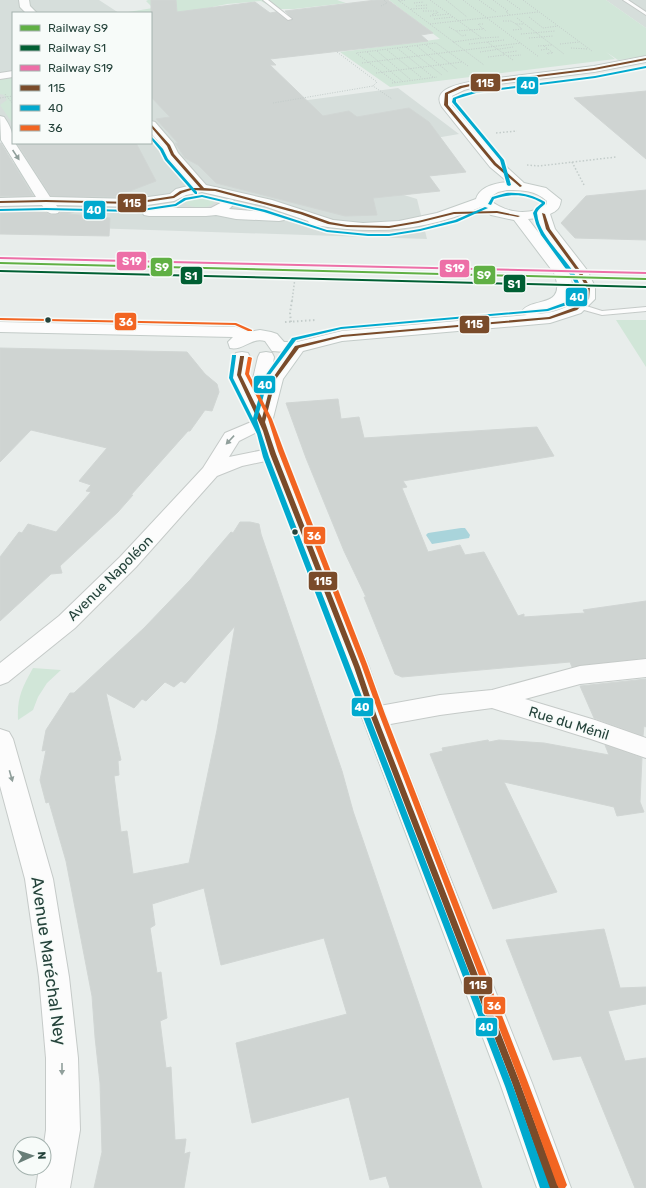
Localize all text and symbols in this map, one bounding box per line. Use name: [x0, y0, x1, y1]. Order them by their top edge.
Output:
legend: [12, 12, 152, 144]
text: Railway S9: [48, 21, 108, 35]
text: Railway S1: [48, 41, 106, 55]
text: Railway S19: [48, 61, 113, 75]
line badge: 115: [470, 73, 501, 92]
line badge: 40: [516, 76, 539, 95]
text: 115: [476, 77, 494, 90]
text: 40: [521, 79, 536, 92]
text: 115: [48, 81, 65, 95]
text: 40: [48, 101, 63, 115]
text: 36: [48, 121, 62, 135]
one-way arrow: [12, 150, 20, 160]
line badge: 115: [117, 193, 147, 213]
text: 115: [123, 197, 141, 210]
line badge: 40: [83, 200, 106, 220]
text: 40: [87, 204, 102, 217]
line badge: S19: [116, 251, 147, 271]
text: S19: [122, 255, 142, 268]
line badge: S9: [150, 257, 173, 277]
line badge: S19: [439, 259, 470, 278]
text: S9: [155, 261, 169, 274]
text: S19: [445, 262, 465, 275]
line badge: S9: [473, 265, 496, 285]
line badge: S1: [180, 266, 203, 285]
text: S9: [477, 269, 491, 282]
text: S1: [185, 270, 197, 283]
line badge: S1: [503, 274, 526, 293]
text: S1: [508, 278, 520, 291]
line badge: 40: [565, 287, 588, 307]
text: 40: [570, 291, 585, 304]
line badge: 36: [114, 312, 137, 331]
unlabelled marker: [43, 315, 53, 325]
line badge: 115: [459, 315, 490, 334]
text: 36: [119, 316, 133, 329]
text: 115: [465, 318, 483, 331]
line badge: 40: [253, 375, 276, 394]
text: 40: [258, 379, 273, 392]
one-way arrow: [226, 435, 235, 445]
line badge: 36: [303, 526, 326, 545]
unlabelled marker: [290, 527, 300, 537]
text: 36: [307, 530, 321, 543]
street label: Avenue Napoléon: [64, 532, 157, 625]
line badge: 115: [308, 571, 338, 591]
text: 115: [314, 575, 332, 588]
line badge: 40: [351, 697, 374, 717]
text: 40: [355, 701, 370, 714]
street label: Rue du Ménil: [527, 703, 611, 744]
one-way arrow: [8, 771, 14, 783]
street label: Avenue Maréchal Ney: [27, 875, 71, 1047]
line badge: 115: [463, 976, 493, 995]
text: 115: [469, 979, 487, 992]
line badge: 36: [483, 996, 506, 1015]
text: 36: [487, 1000, 501, 1013]
line badge: 40: [475, 1017, 498, 1037]
text: 40: [479, 1021, 494, 1034]
one-way arrow: [59, 1063, 65, 1076]
north arrow: [12, 1136, 52, 1176]
text: N: [35, 1151, 48, 1160]

